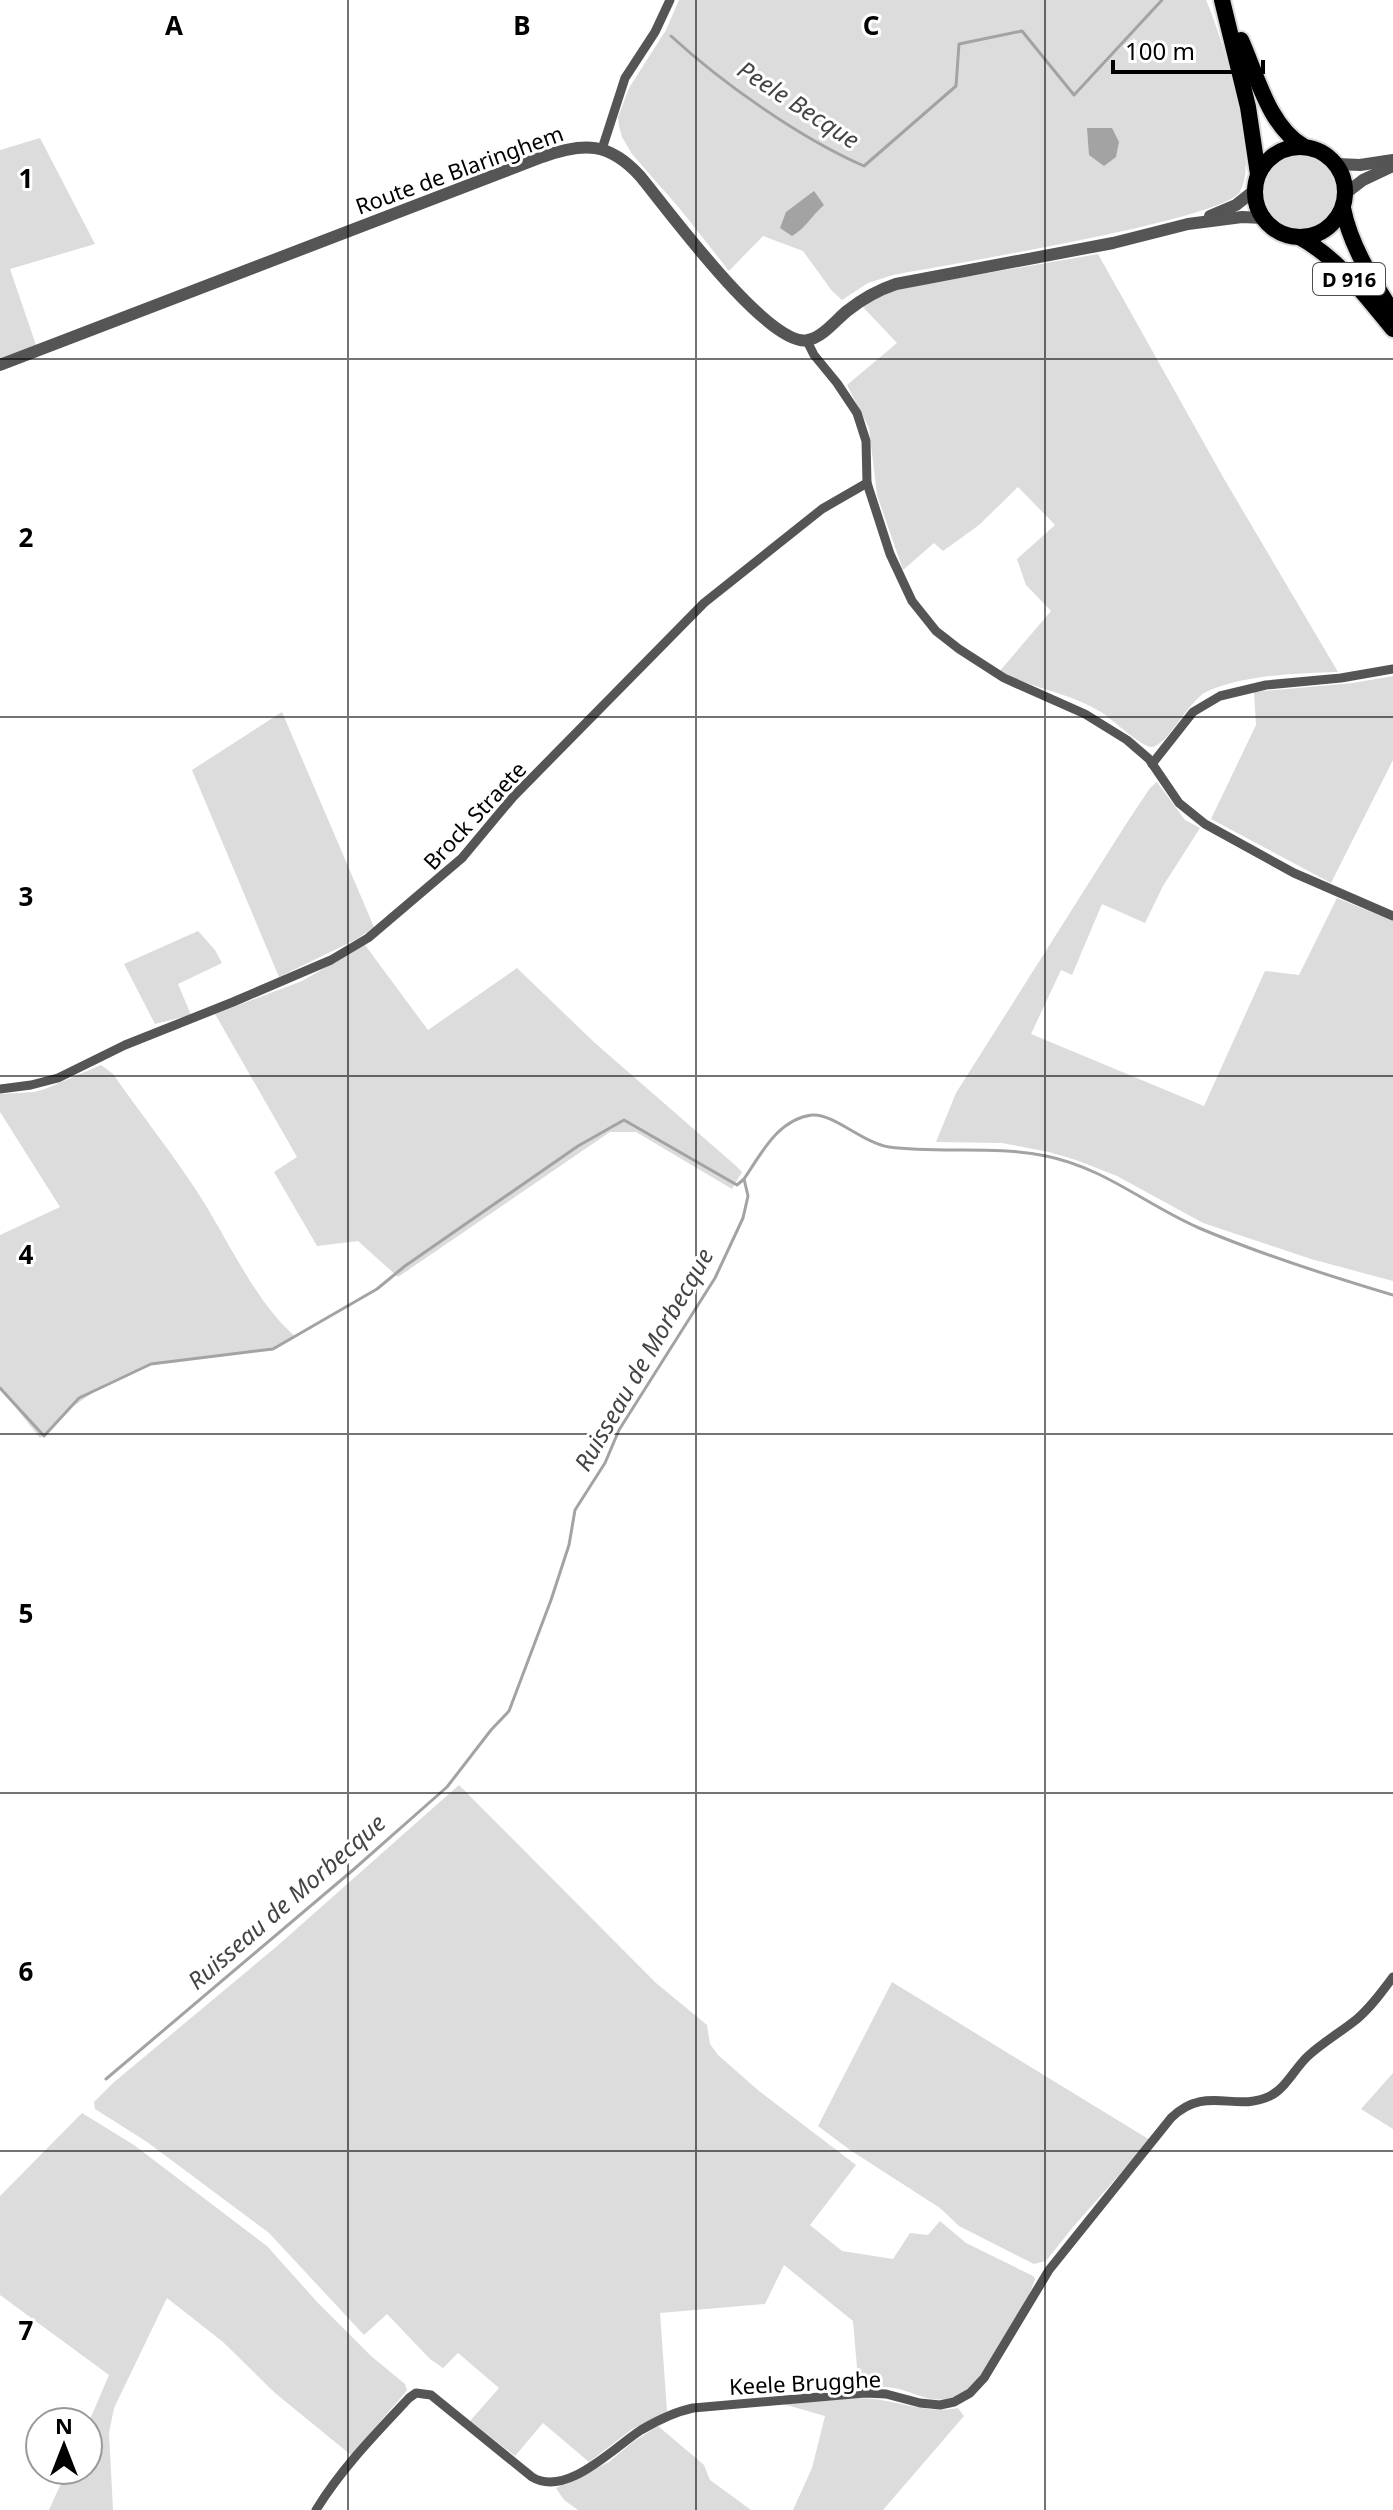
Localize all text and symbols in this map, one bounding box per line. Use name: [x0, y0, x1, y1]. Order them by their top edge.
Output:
text: A: [165, 7, 183, 43]
text: B: [513, 7, 531, 43]
text: C: [863, 7, 879, 43]
scale bar: [1113, 24, 1263, 74]
text: 100 m: [1125, 34, 1195, 67]
water label: Peele Becque: [732, 52, 866, 156]
street label: Route de Blaringhem: [351, 117, 567, 221]
text: 1: [19, 160, 33, 196]
road number: D 916: [1313, 263, 1385, 295]
text: 2: [19, 519, 34, 555]
street label: Brock Straete: [416, 754, 532, 876]
text: 3: [19, 878, 33, 914]
text: 4: [19, 1236, 34, 1272]
water label: Ruisseau de Morbecque: [566, 1242, 720, 1476]
text: 5: [19, 1595, 33, 1631]
water label: Ruisseau de Morbecque: [180, 1806, 392, 1996]
text: 6: [19, 1953, 34, 1989]
text: 7: [19, 2312, 34, 2348]
street label: Keele Brugghe: [728, 2363, 882, 2401]
north arrow: [24, 2406, 104, 2486]
text: N: [55, 2410, 73, 2440]

